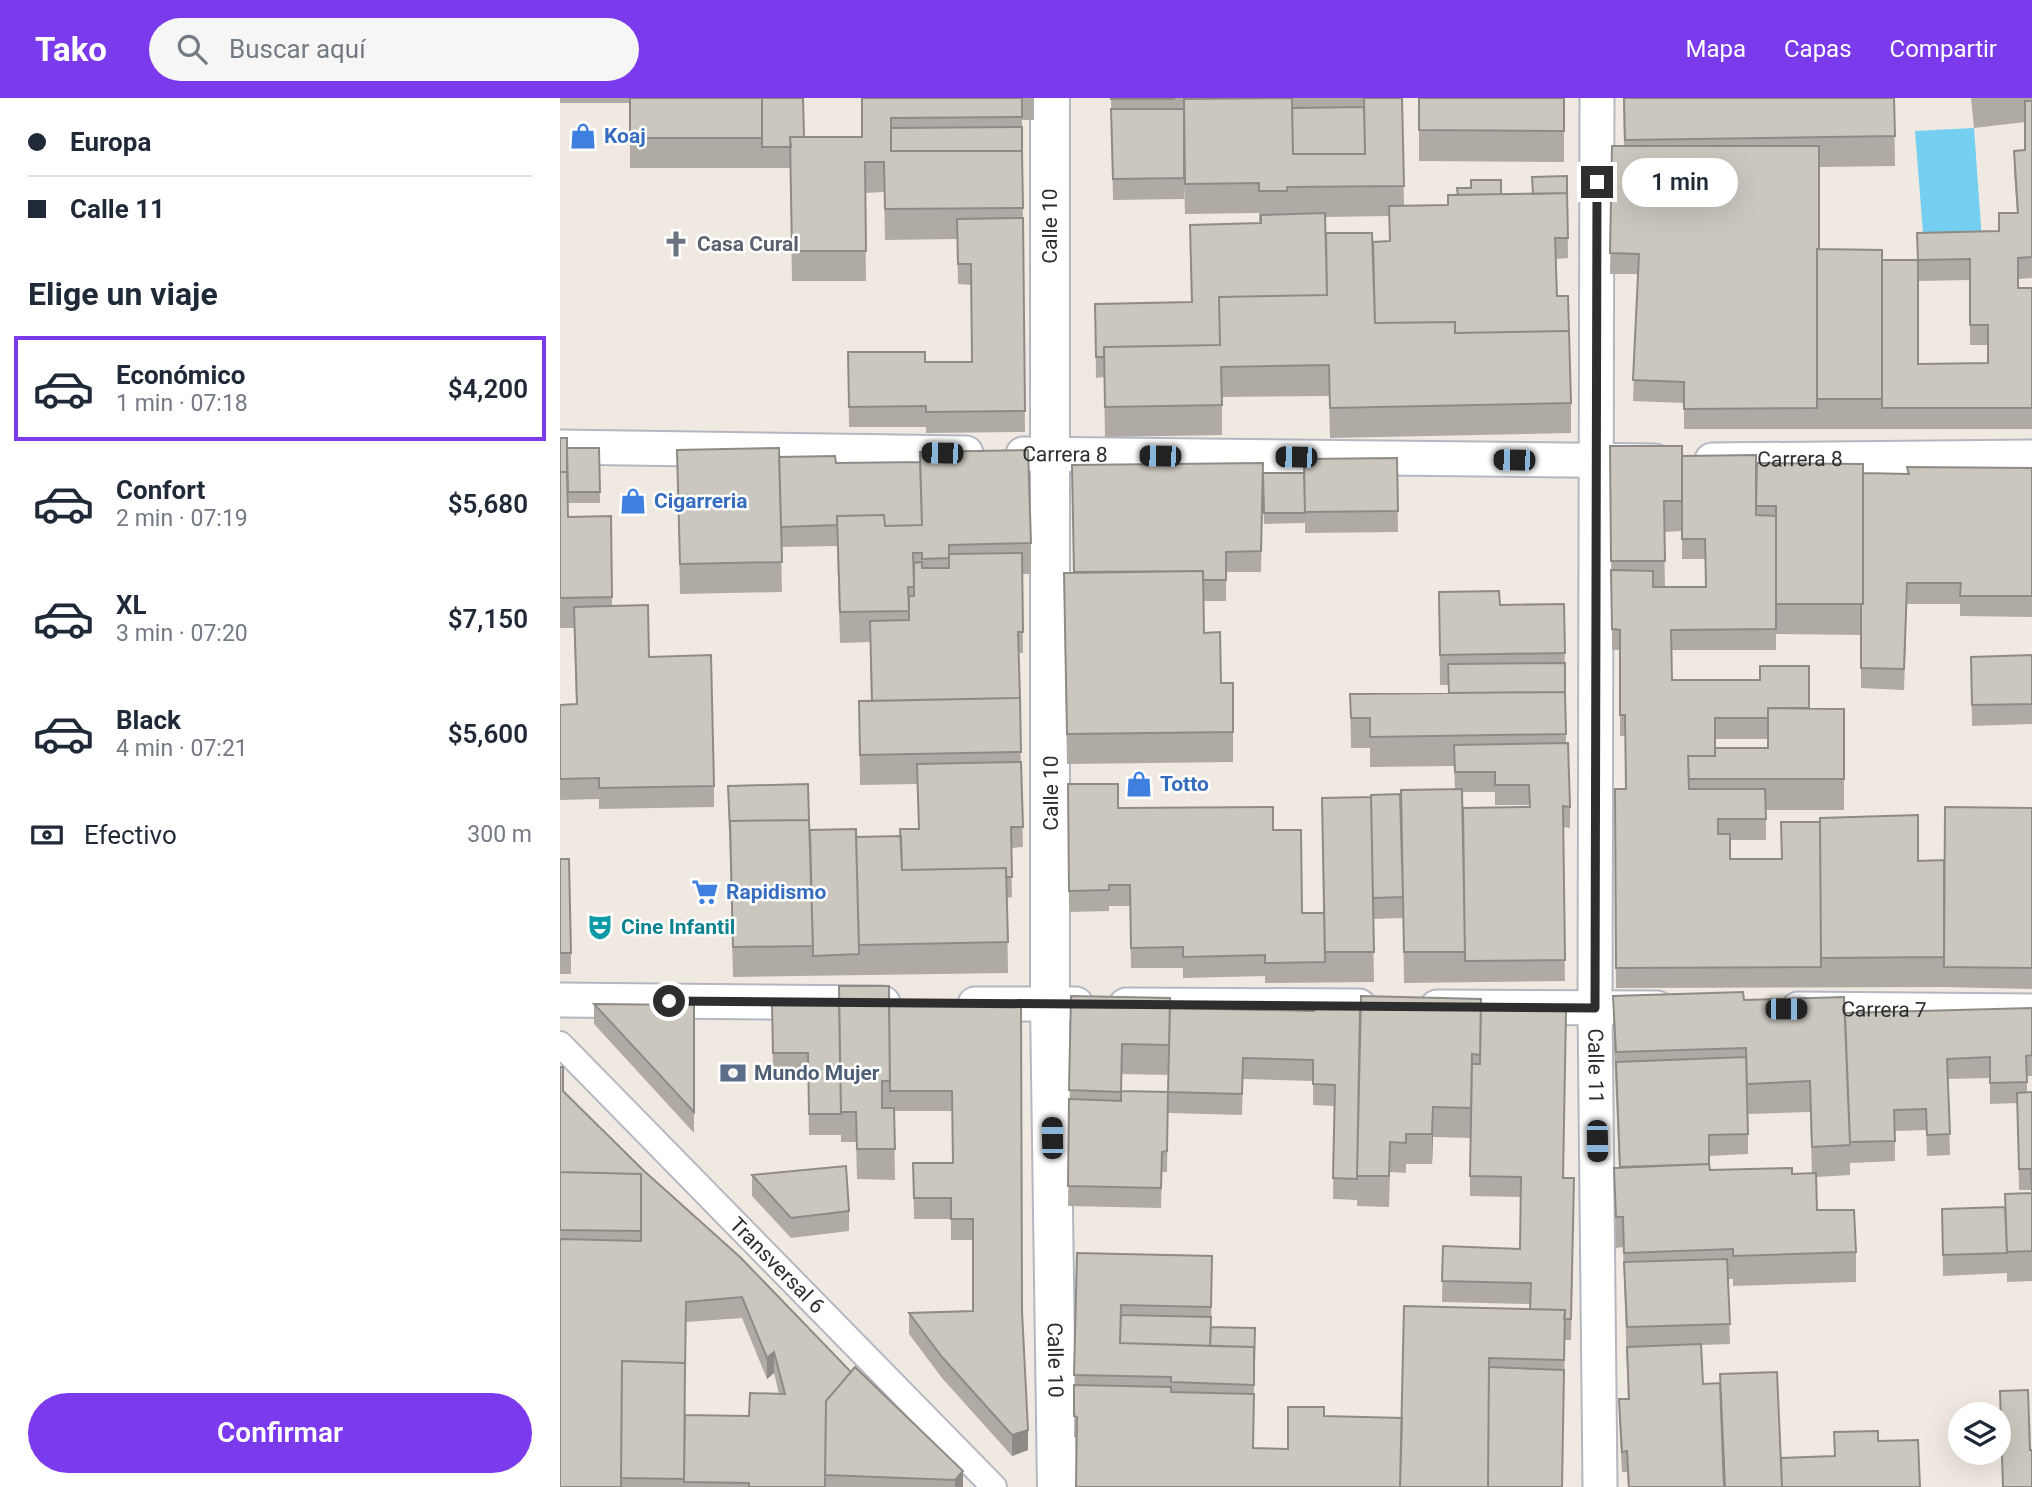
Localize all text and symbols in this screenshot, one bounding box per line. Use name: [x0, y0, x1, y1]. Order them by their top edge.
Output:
search box: [149, 18, 639, 81]
text: Tako: [35, 30, 107, 69]
icon: search: [173, 30, 211, 68]
text: Buscar aquí: [229, 34, 366, 64]
text: Mapa: [1685, 35, 1746, 63]
text: Capas: [1784, 35, 1852, 63]
text: Compartir: [1890, 35, 1997, 63]
shop icon: Koaj: [568, 121, 598, 151]
place label: Koaj: [604, 124, 646, 148]
text: Europa: [70, 127, 151, 157]
callout: 1 min: [1622, 158, 1737, 206]
route end: [1581, 166, 1613, 198]
text: 1 min: [1651, 169, 1709, 196]
street label: Calle 10: [1038, 188, 1062, 264]
text: Calle 11: [70, 194, 165, 224]
church icon: Casa Cural: [661, 229, 691, 259]
place label: Casa Cural: [697, 232, 799, 256]
text: Elige un viaje: [28, 275, 218, 313]
icon: car: [32, 357, 95, 420]
text: Económico: [116, 360, 245, 390]
text: $4,200: [448, 374, 528, 404]
text: 1 min · 07:18: [116, 390, 248, 417]
car: [921, 442, 964, 464]
street label: Carrera 8: [1022, 442, 1108, 467]
car: [1139, 445, 1182, 467]
car: [1275, 446, 1318, 468]
street label: Carrera 8: [1757, 447, 1843, 472]
car: [1493, 449, 1536, 471]
icon: car: [32, 472, 95, 535]
text: Confort: [116, 475, 205, 505]
shop icon: Cigarreria: [618, 486, 648, 516]
text: $5,680: [448, 489, 528, 519]
place label: Cigarreria: [654, 489, 748, 513]
text: 2 min · 07:19: [116, 505, 248, 532]
icon: car: [32, 587, 95, 650]
text: XL: [116, 590, 147, 620]
text: $7,150: [448, 604, 528, 634]
text: 3 min · 07:20: [116, 620, 248, 647]
icon: car: [32, 702, 95, 765]
text: Black: [116, 705, 181, 735]
text: $5,600: [448, 719, 528, 749]
text: 4 min · 07:21: [116, 735, 248, 762]
street label: Calle 10: [1039, 755, 1063, 831]
shop icon: Totto: [1124, 769, 1154, 799]
place label: Totto: [1160, 772, 1209, 796]
icon: cash: [28, 816, 66, 854]
text: Efectivo: [84, 820, 177, 850]
text: 300 m: [467, 821, 532, 848]
supermarket icon: Rapidismo: [690, 877, 720, 907]
place label: Rapidismo: [726, 880, 826, 904]
theatre icon: Cine Infantil: [585, 912, 615, 942]
place label: Cine Infantil: [621, 915, 735, 939]
route start: [653, 985, 685, 1017]
street label: Carrera 7: [1841, 997, 1927, 1022]
car: [1766, 999, 1808, 1020]
street label: Calle 11: [1583, 1028, 1608, 1104]
bank icon: Mundo Mujer: [718, 1058, 748, 1088]
place label: Mundo Mujer: [754, 1061, 880, 1085]
car: [1042, 1117, 1063, 1159]
car: [1587, 1120, 1608, 1162]
street label: Transversal 6: [725, 1212, 829, 1319]
street label: Calle 10: [1043, 1322, 1068, 1398]
button: Confirmar: [28, 1393, 532, 1473]
map controls: [1948, 1402, 2011, 1465]
button: layers: [1948, 1402, 2011, 1465]

